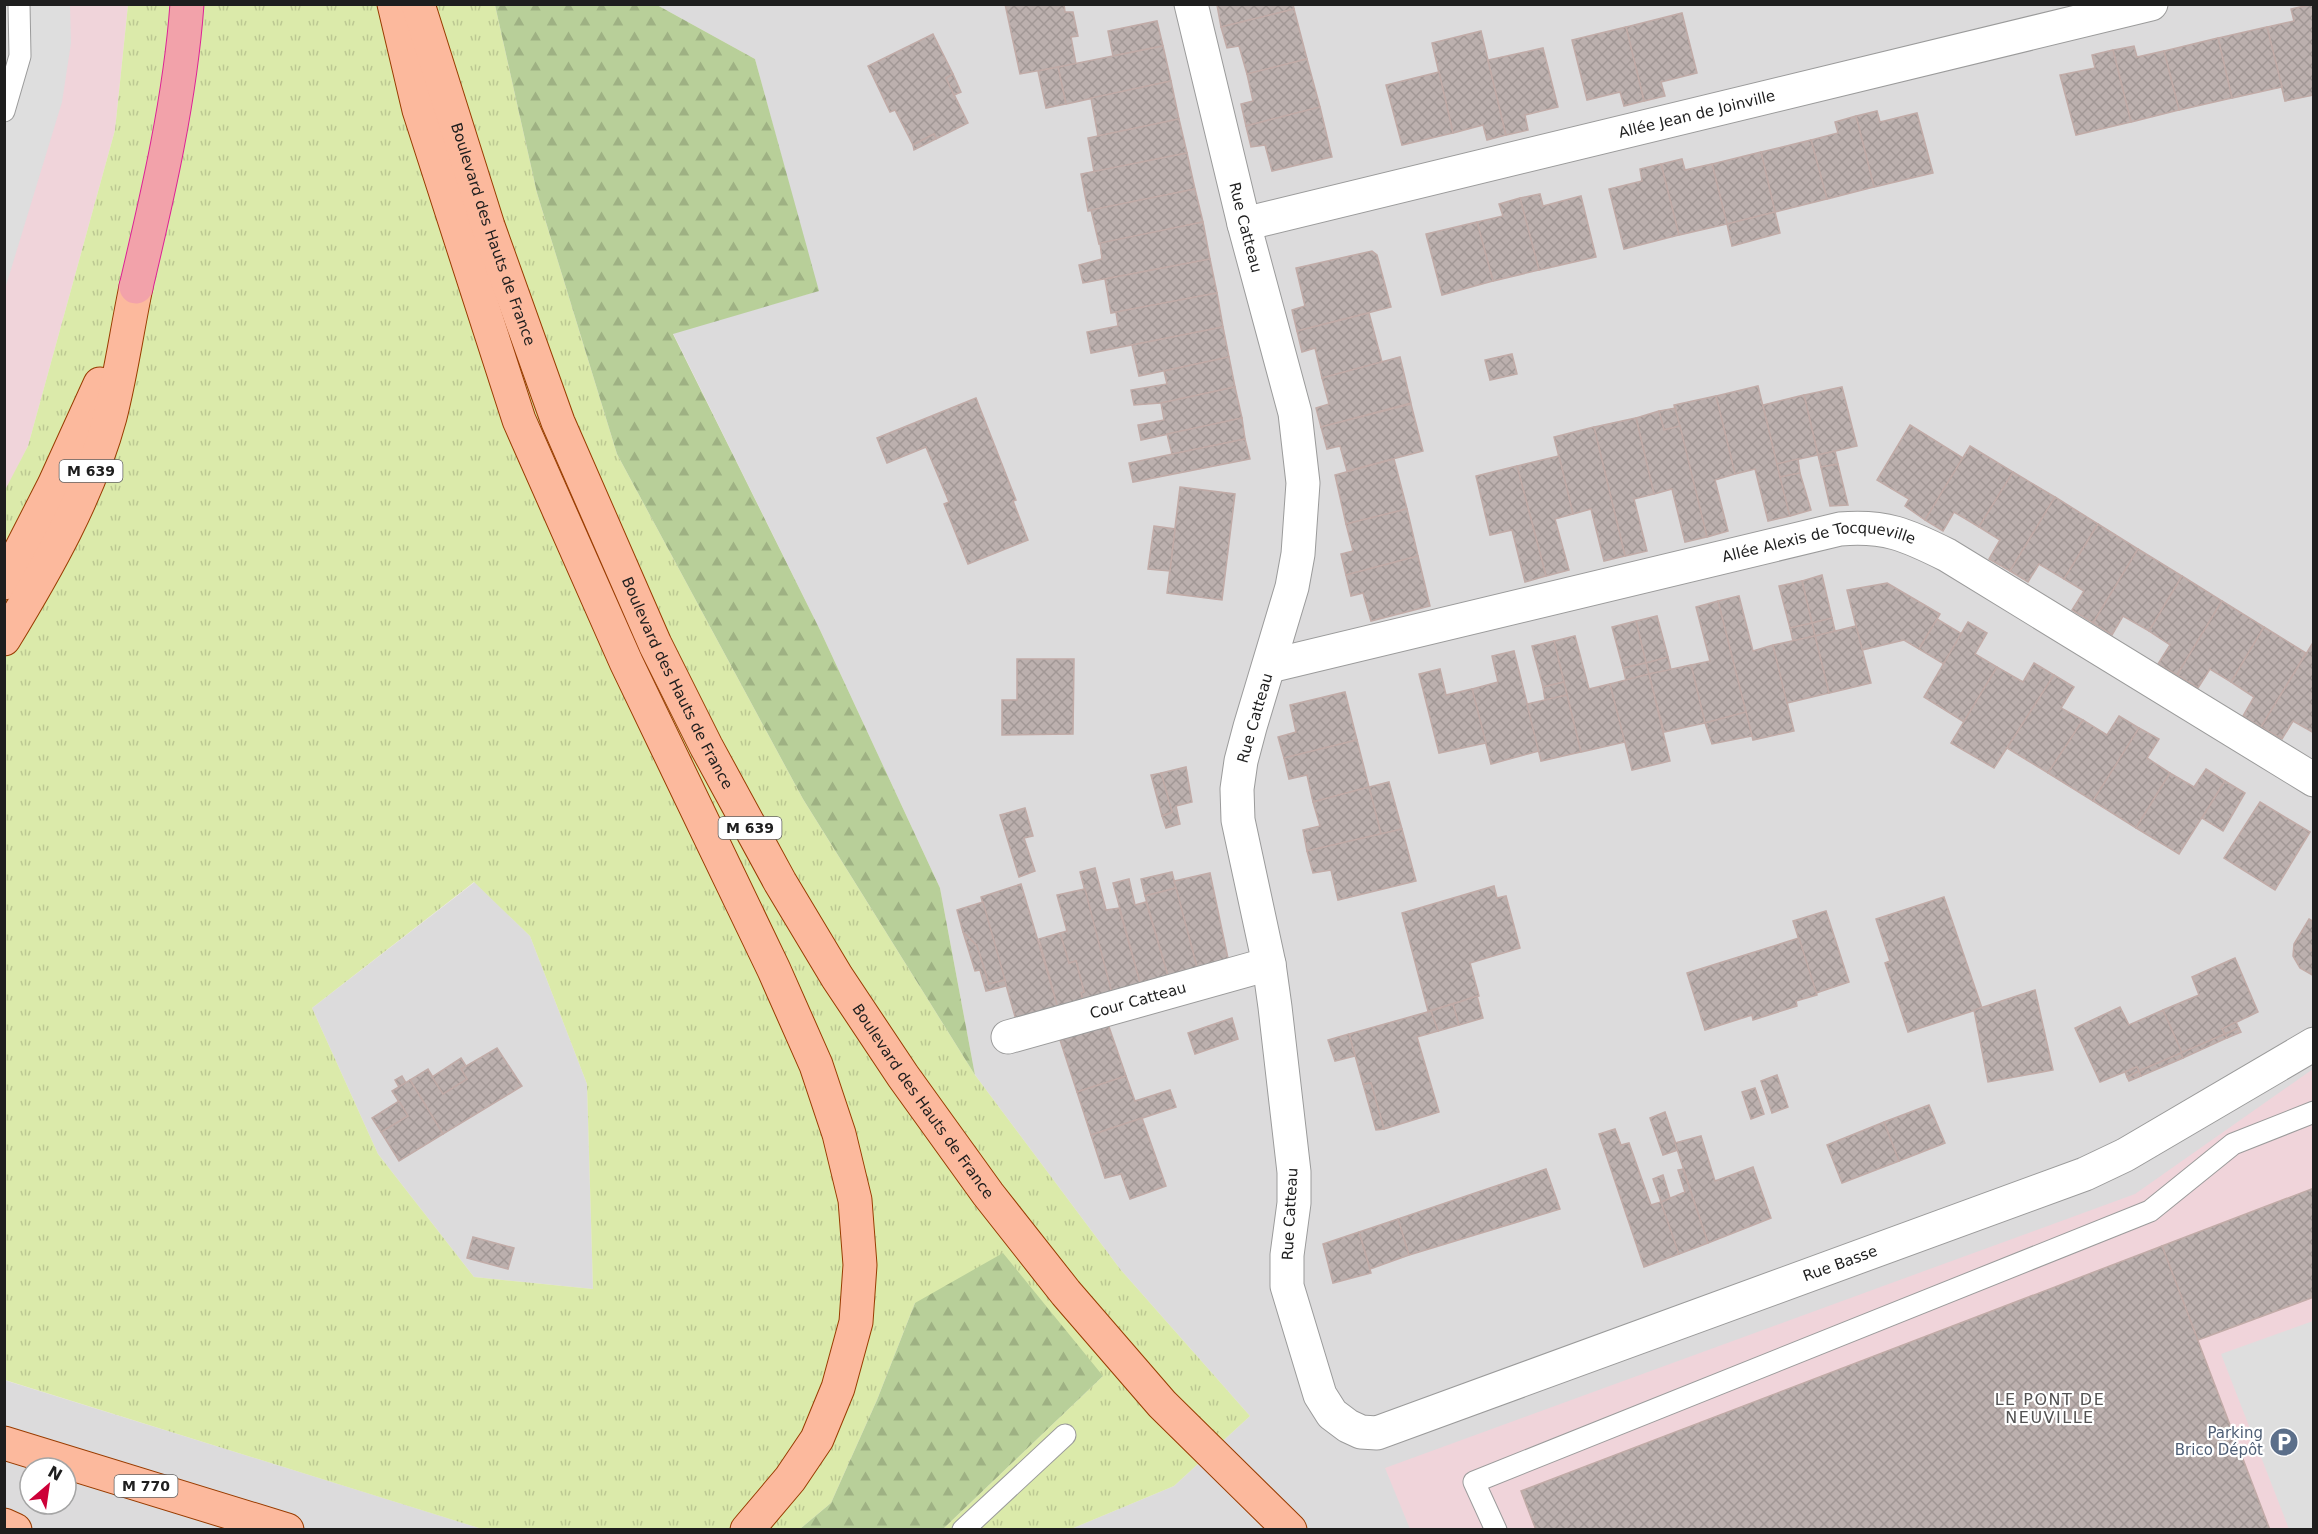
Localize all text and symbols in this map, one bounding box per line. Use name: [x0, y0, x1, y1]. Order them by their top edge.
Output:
street label: Allée Jean de Joinville: [1617, 86, 1777, 142]
street label: Boulevard des Hauts de France: [447, 120, 539, 348]
street label: Rue Catteau: [1225, 180, 1266, 275]
road number: M 639: [60, 460, 122, 482]
street label: Allée Alexis de Tocqueville: [1720, 519, 1918, 566]
street label: Boulevard des Hauts de France: [618, 574, 737, 792]
street label: Rue Catteau: [1234, 671, 1276, 765]
road number: M 639: [718, 817, 782, 839]
street label: Cour Catteau: [1088, 979, 1188, 1023]
street label: Boulevard des Hauts de France: [848, 1000, 998, 1202]
street label: Rue Catteau: [1279, 1167, 1301, 1261]
street label: Rue Basse: [1801, 1242, 1880, 1285]
district label: LE PONT DE NEUVILLE: [1995, 1390, 2105, 1427]
place label: Parking Brico Dépôt: [2175, 1424, 2263, 1459]
parking icon: Parking Brico Dépôt: [2268, 1426, 2300, 1458]
north arrow: [18, 1456, 78, 1516]
text: N: [45, 1462, 65, 1485]
road number: M 770: [114, 1475, 178, 1497]

